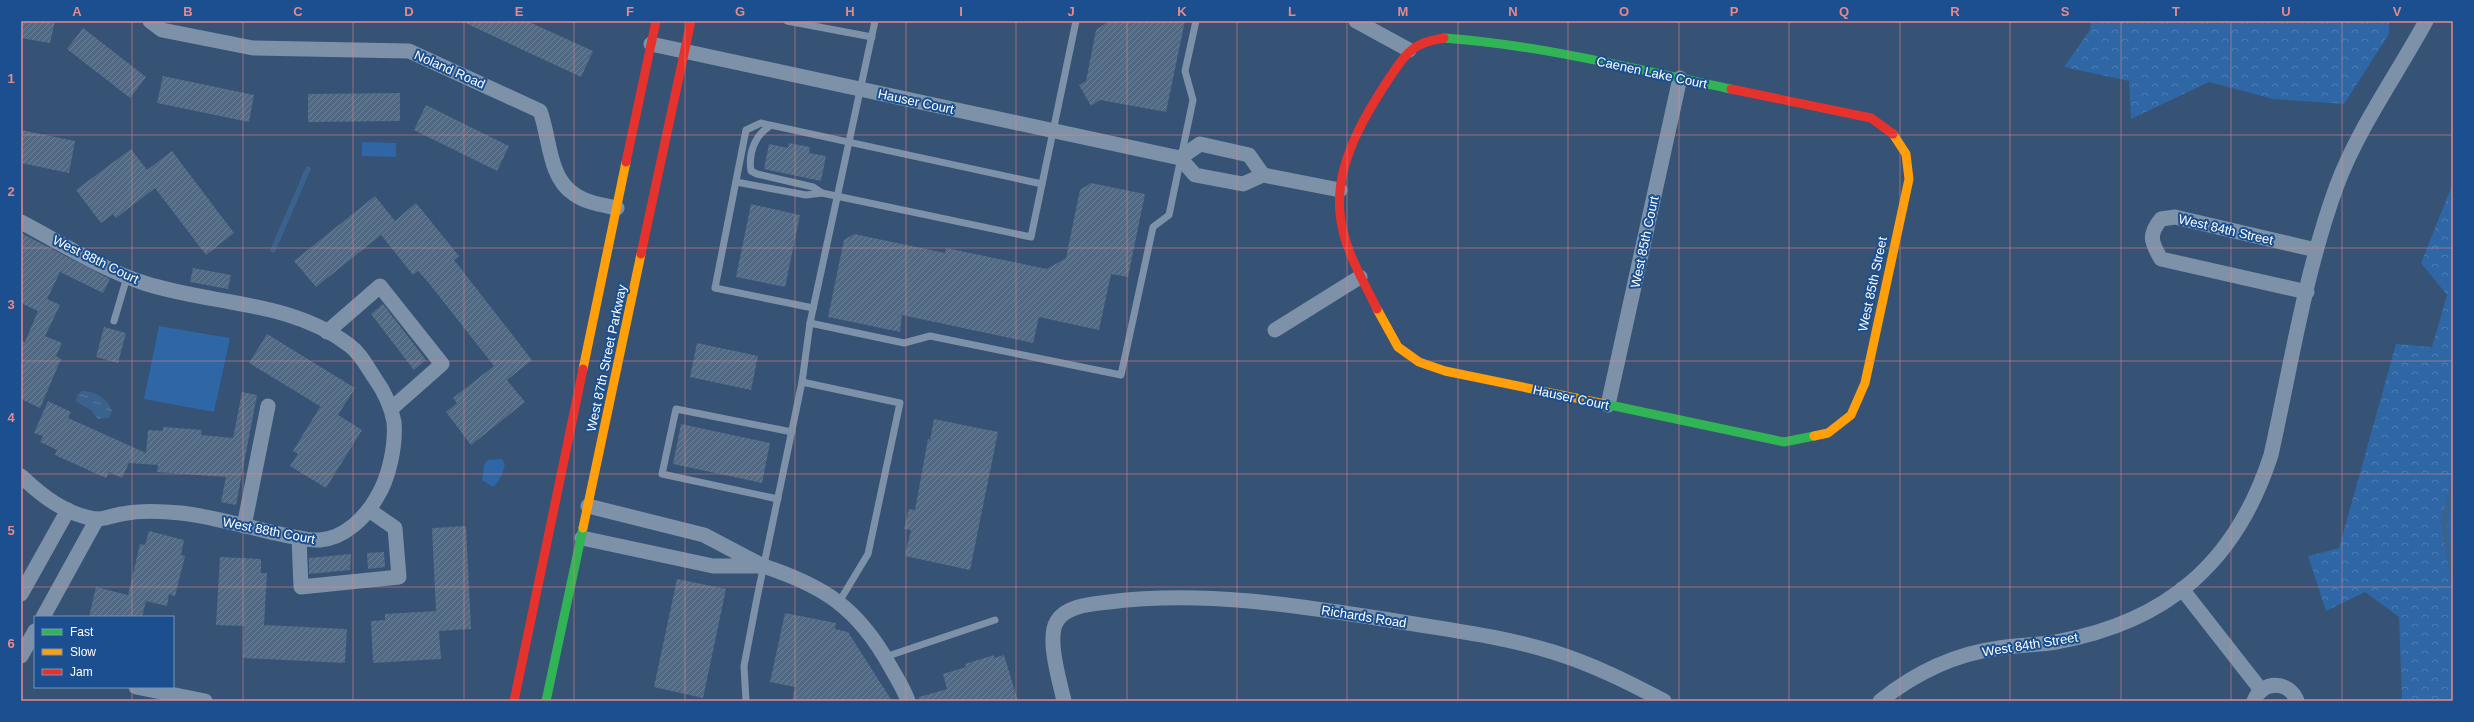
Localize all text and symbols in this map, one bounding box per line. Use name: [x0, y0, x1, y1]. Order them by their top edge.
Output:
text: A: [72, 4, 82, 19]
text: B: [183, 4, 193, 19]
text: C: [293, 4, 303, 19]
text: D: [404, 4, 414, 19]
text: E: [515, 4, 524, 19]
text: F: [626, 4, 634, 19]
text: G: [735, 4, 745, 19]
text: H: [845, 4, 855, 19]
text: I: [959, 4, 963, 19]
text: J: [1067, 4, 1075, 19]
text: K: [1177, 4, 1187, 19]
text: L: [1288, 4, 1296, 19]
text: M: [1398, 4, 1408, 19]
text: N: [1508, 4, 1518, 19]
text: O: [1619, 4, 1629, 19]
text: P: [1730, 4, 1739, 19]
text: Q: [1839, 4, 1849, 19]
text: R: [1950, 4, 1960, 19]
text: S: [2061, 4, 2070, 19]
text: T: [2172, 4, 2180, 19]
text: U: [2281, 4, 2291, 19]
text: V: [2393, 4, 2402, 19]
street label: Noland Road: [412, 47, 488, 92]
street label: Caenen Lake Court: [1595, 53, 1709, 92]
text: 1: [7, 71, 15, 86]
street label: Hauser Court: [877, 86, 956, 117]
text: 2: [7, 184, 15, 199]
street label: West 85th Court: [1627, 194, 1662, 289]
street label: West 84th Street: [2177, 211, 2275, 248]
street label: West 88th Court: [50, 232, 142, 287]
street label: West 85th Street: [1855, 235, 1890, 333]
street label: West 87th Street Parkway: [584, 283, 630, 433]
text: 3: [7, 297, 15, 312]
street label: Hauser Court: [1532, 382, 1611, 413]
text: 4: [7, 410, 15, 425]
street label: West 88th Court: [221, 514, 317, 547]
text: 5: [7, 523, 15, 538]
street label: Richards Road: [1320, 602, 1408, 631]
legend: [34, 616, 174, 688]
text: Fast: [70, 625, 94, 639]
street label: West 84th Street: [1981, 629, 2079, 659]
text: 6: [7, 636, 15, 651]
text: Slow: [70, 645, 96, 659]
text: Jam: [70, 665, 93, 679]

